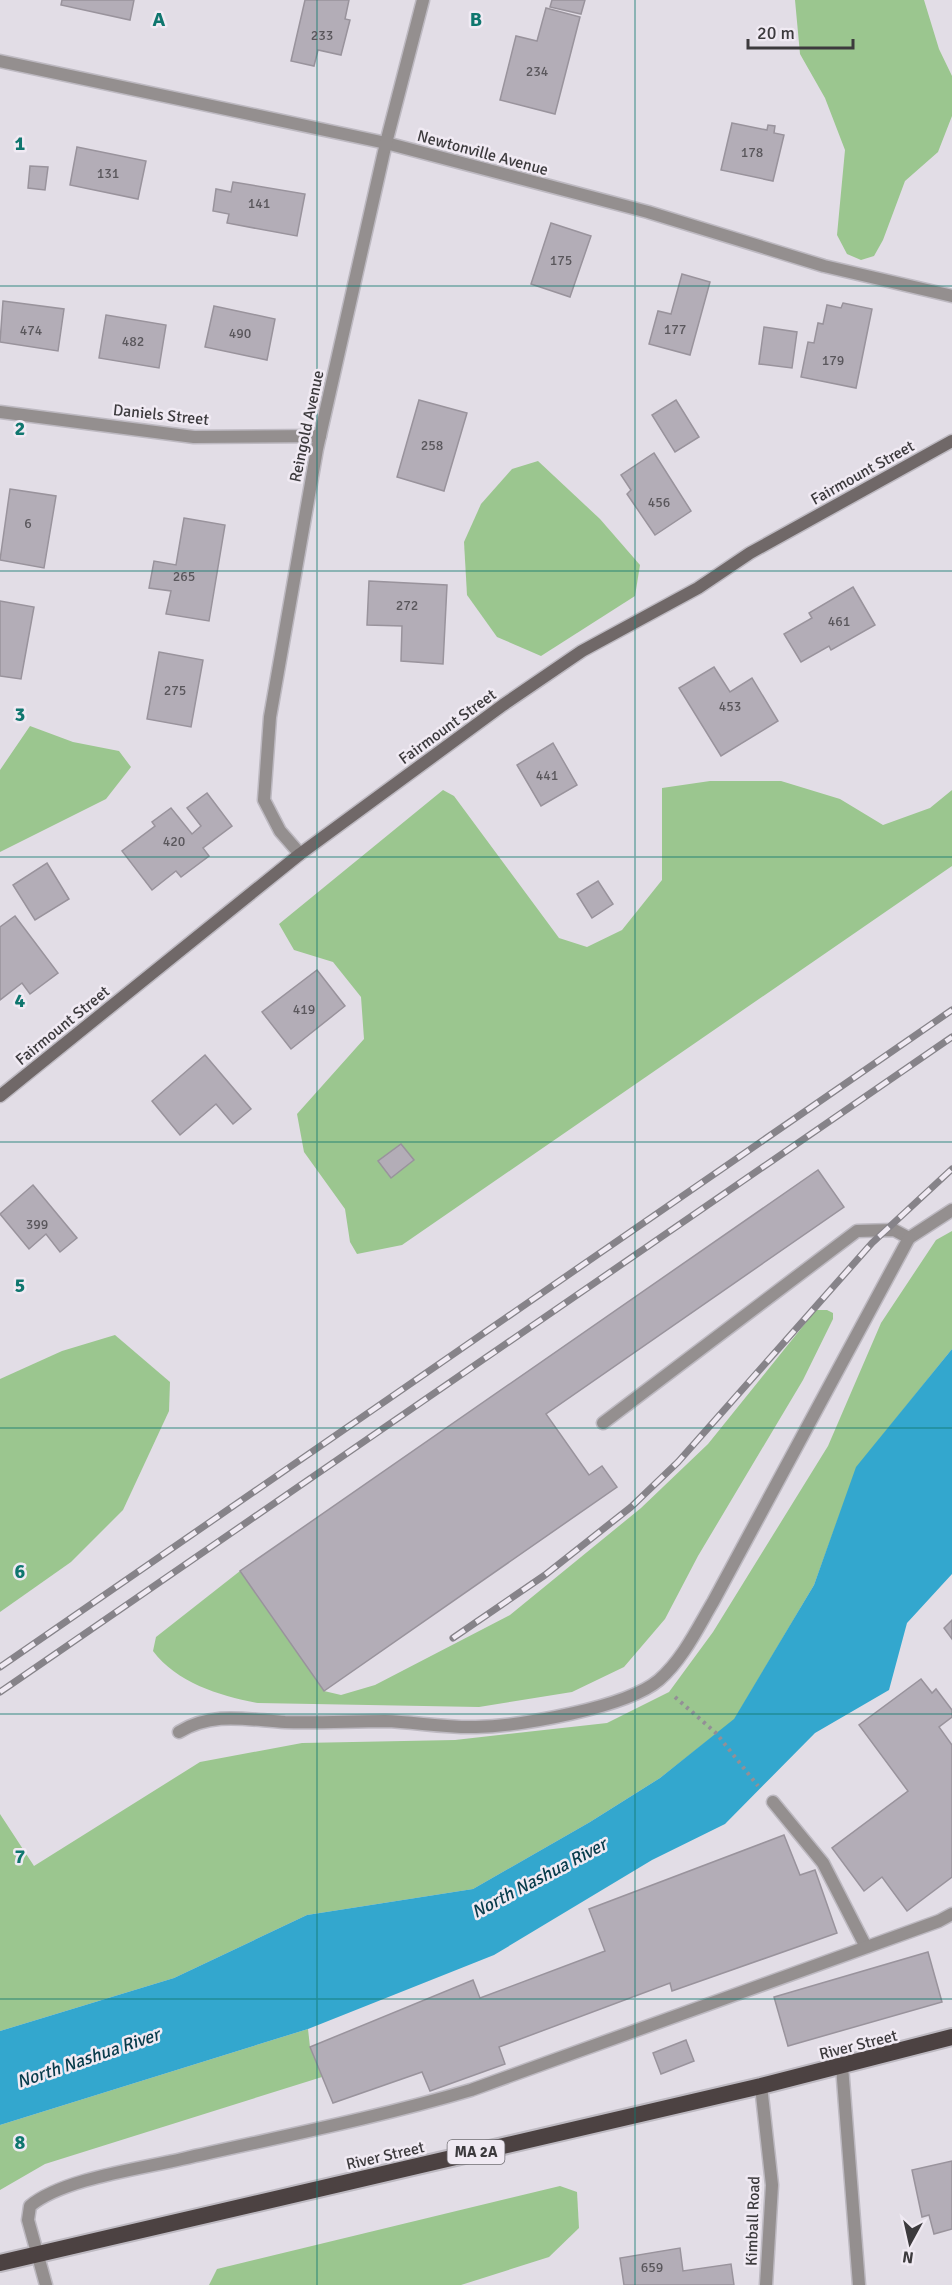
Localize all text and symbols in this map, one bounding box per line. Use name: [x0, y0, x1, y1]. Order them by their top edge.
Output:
text: A: [153, 7, 166, 32]
text: B: [470, 7, 482, 32]
scale bar: [748, 12, 853, 50]
text: 20 m: [757, 22, 795, 44]
house number: 233: [311, 27, 333, 44]
house number: 234: [526, 63, 549, 80]
street label: Newtonville Avenue: [415, 126, 550, 180]
text: 1: [15, 131, 26, 156]
house number: 178: [741, 144, 763, 161]
house number: 131: [97, 165, 119, 182]
house number: 141: [248, 195, 270, 212]
house number: 175: [550, 252, 572, 269]
house number: 177: [664, 321, 686, 338]
house number: 474: [20, 322, 43, 339]
house number: 490: [229, 325, 251, 342]
house number: 482: [122, 333, 144, 350]
house number: 179: [822, 352, 844, 369]
street label: Reingold Avenue: [285, 368, 329, 484]
street label: Daniels Street: [112, 400, 210, 430]
text: 2: [15, 416, 25, 441]
street label: Fairmount Street: [807, 436, 918, 510]
house number: 258: [421, 437, 443, 454]
house number: 456: [648, 494, 670, 511]
house number: 6: [24, 515, 32, 532]
house number: 265: [173, 568, 195, 585]
house number: 272: [396, 597, 418, 614]
house number: 461: [828, 613, 850, 630]
house number: 275: [164, 682, 186, 699]
street label: Fairmount Street: [395, 685, 501, 769]
house number: 453: [719, 698, 741, 715]
text: 3: [15, 702, 25, 727]
house number: 441: [536, 767, 558, 784]
house number: 420: [163, 833, 185, 850]
street label: Fairmount Street: [11, 981, 114, 1070]
text: 4: [15, 988, 26, 1013]
house number: 419: [293, 1001, 315, 1018]
house number: 399: [26, 1216, 48, 1233]
text: 5: [15, 1273, 25, 1298]
text: 6: [15, 1559, 26, 1584]
water label: North Nashua River: [468, 1832, 612, 1923]
text: 7: [15, 1844, 26, 1869]
water label: North Nashua River: [14, 2022, 165, 2093]
street label: River Street: [817, 2026, 900, 2064]
text: 8: [15, 2130, 26, 2155]
street label: River Street: [344, 2137, 427, 2175]
road number: MA 2A: [448, 2140, 504, 2164]
street label: Kimball Road: [741, 2176, 765, 2266]
north arrow: [880, 2213, 940, 2273]
text: N: [901, 2246, 915, 2268]
house number: 659: [641, 2259, 663, 2276]

